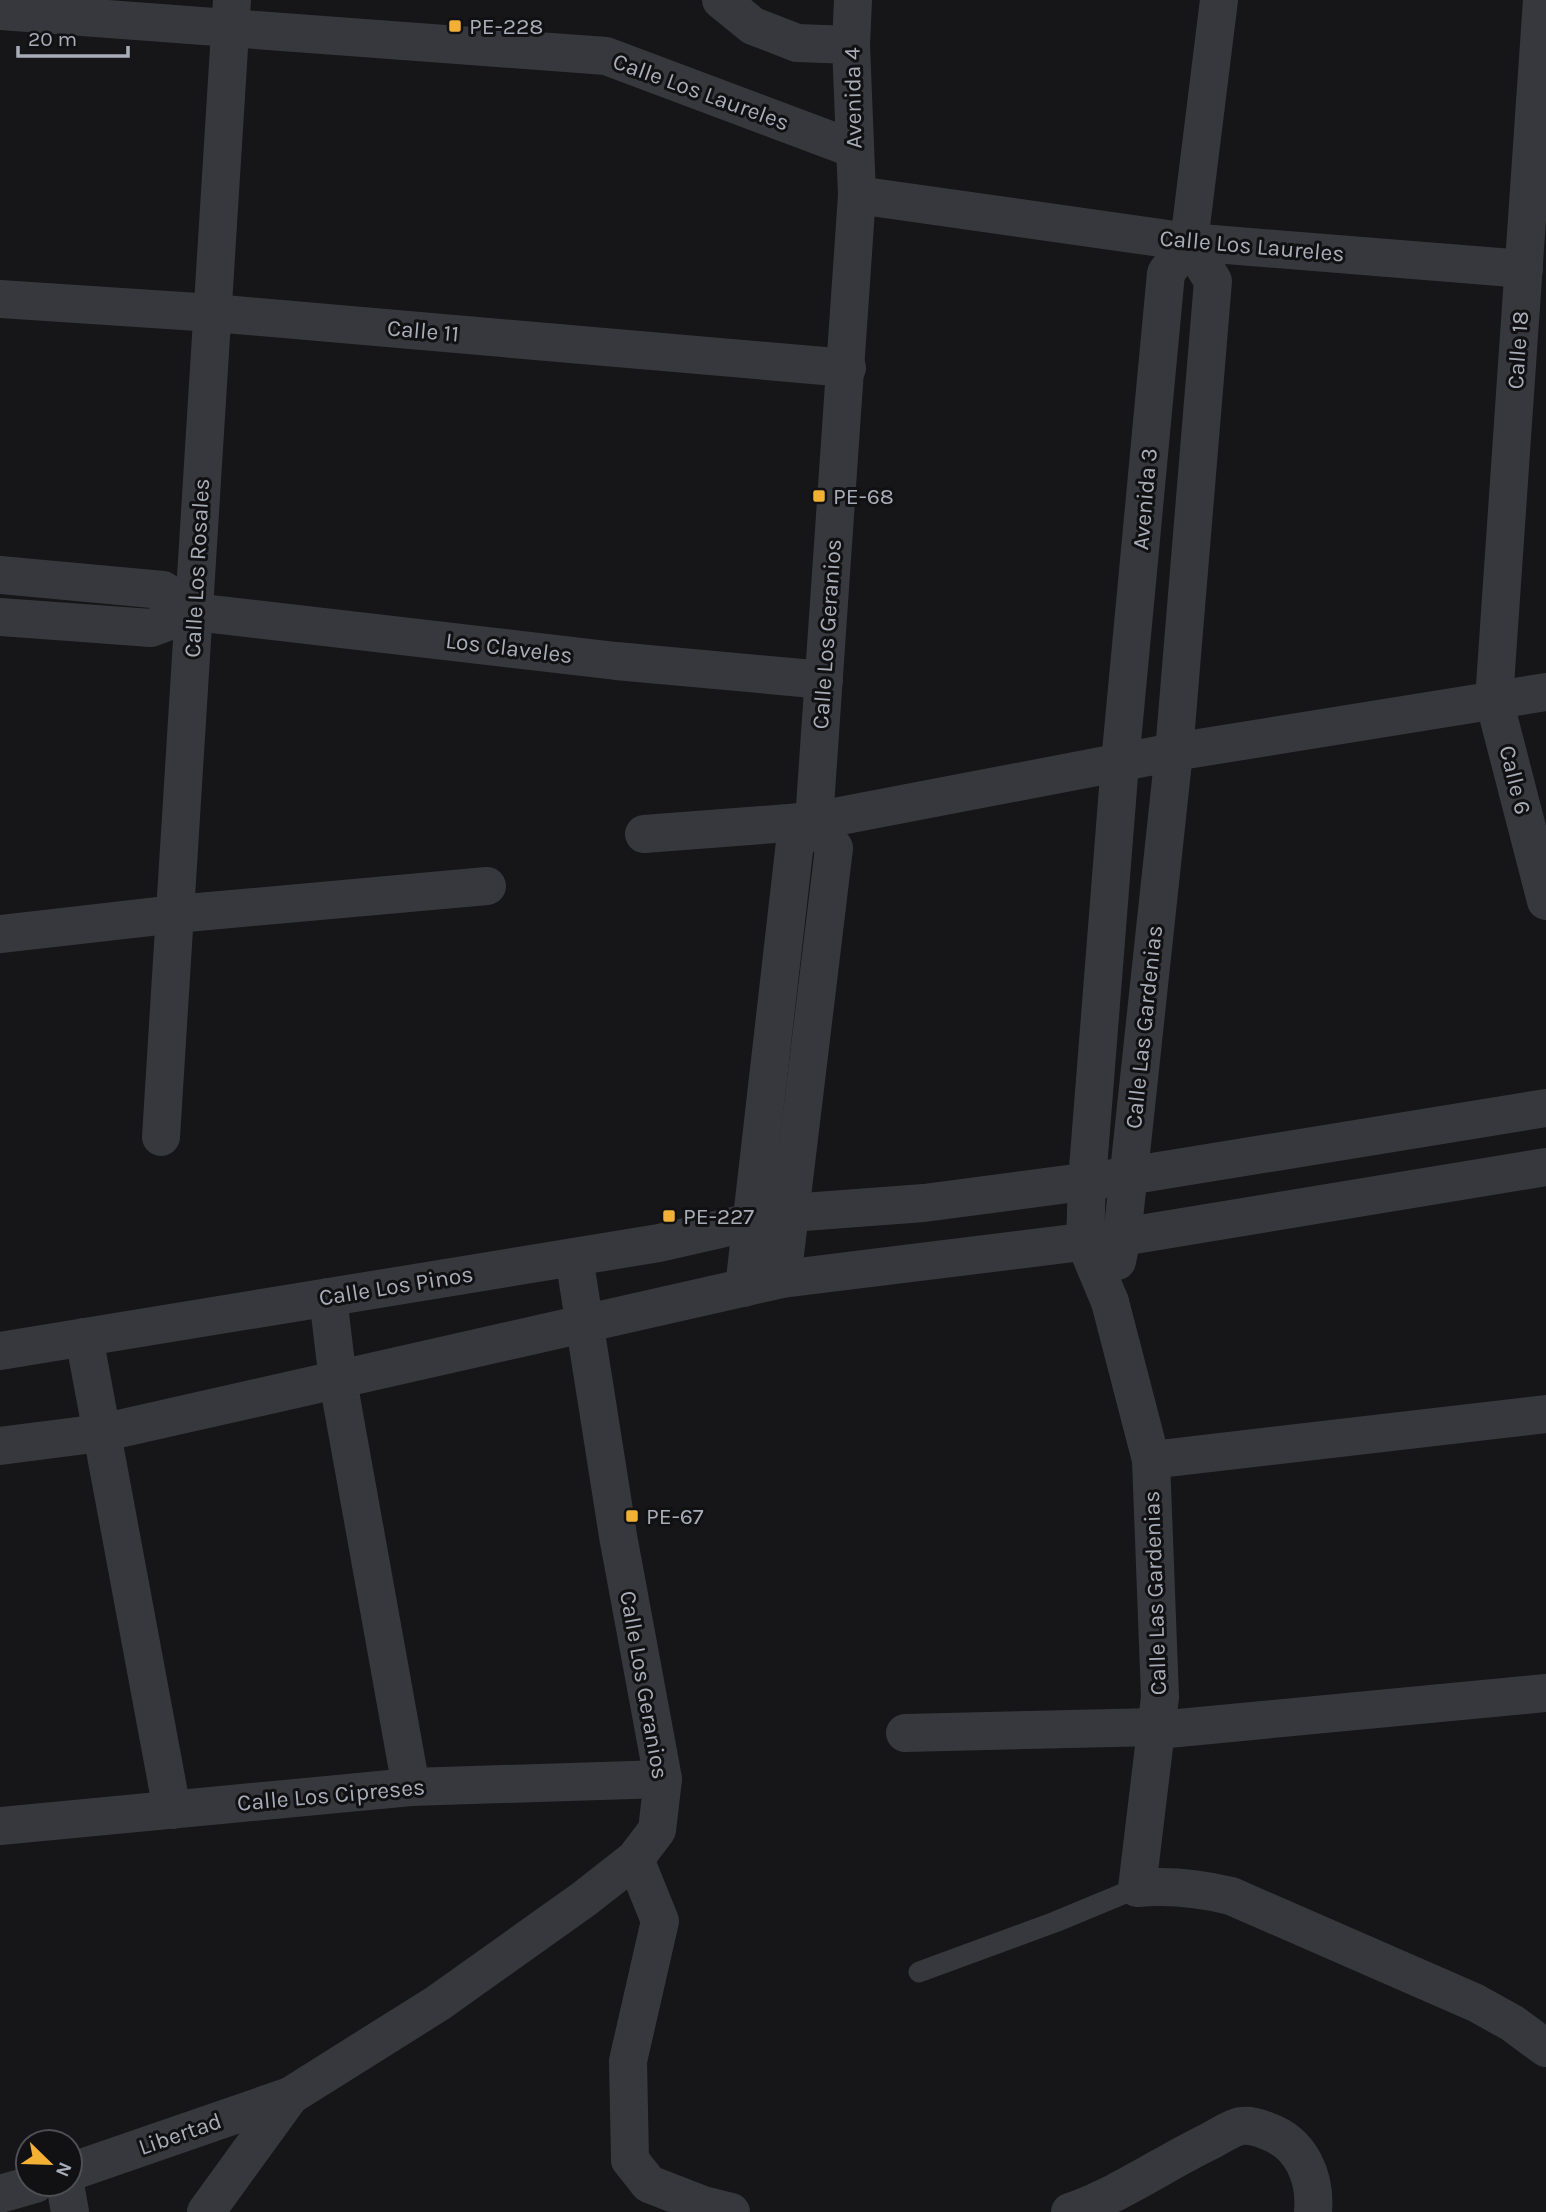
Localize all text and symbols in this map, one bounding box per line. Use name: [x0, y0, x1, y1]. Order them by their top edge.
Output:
place label: PE-228: [469, 13, 543, 40]
scale bar: [18, 14, 128, 58]
marker: PE-228: [447, 18, 463, 34]
text: 20 m: [28, 27, 77, 51]
street label: Avenida 4: [839, 47, 867, 149]
street label: Calle Los Laureles: [609, 48, 793, 136]
street label: Calle Los Laureles: [1158, 224, 1346, 268]
street label: Calle 18: [1502, 310, 1534, 390]
street label: Calle 11: [386, 314, 460, 348]
street label: Avenida 3: [1127, 447, 1163, 551]
street label: Calle Los Rosales: [179, 478, 215, 658]
place label: PE-68: [833, 483, 894, 510]
marker: PE-68: [811, 488, 827, 504]
street label: Calle Los Geranios: [807, 538, 847, 730]
street label: Los Claveles: [444, 627, 574, 669]
street label: Calle 6: [1493, 743, 1537, 817]
street label: Calle Las Gardenias: [1120, 924, 1168, 1130]
place label: PE-227: [683, 1203, 754, 1230]
marker: PE-227: [661, 1208, 677, 1224]
street label: Calle Los Pinos: [317, 1260, 475, 1312]
street label: Calle Las Gardenias: [1138, 1490, 1172, 1696]
place label: PE-67: [646, 1503, 704, 1530]
marker: PE-67: [624, 1508, 640, 1524]
street label: Calle Los Geranios: [614, 1589, 674, 1781]
street label: Calle Los Cipreses: [236, 1773, 426, 1817]
street label: Libertad: [135, 2107, 225, 2161]
north arrow: [14, 2128, 84, 2198]
text: N: [51, 2159, 77, 2180]

